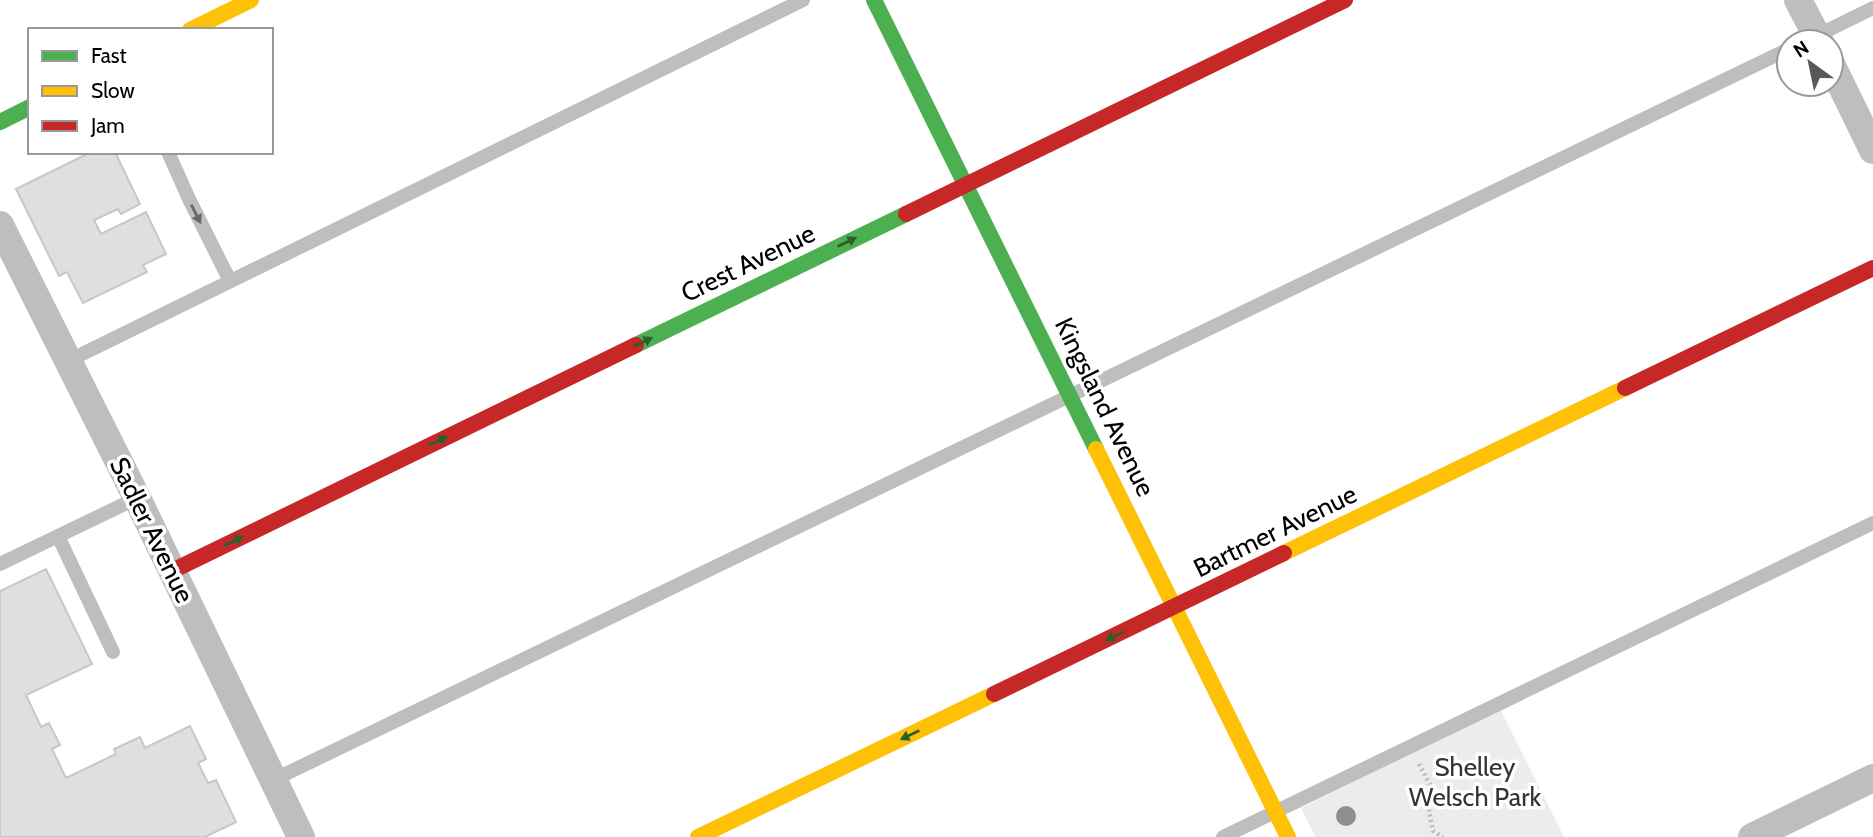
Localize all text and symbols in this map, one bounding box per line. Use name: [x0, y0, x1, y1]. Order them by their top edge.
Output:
legend: [28, 28, 273, 154]
north arrow: [1775, 28, 1845, 98]
text: N: [1789, 36, 1813, 62]
text: Fast: [91, 43, 127, 68]
text: Slow: [91, 78, 135, 103]
text: Jam: [90, 113, 125, 138]
one-way arrow: [191, 204, 202, 224]
street label: Crest Avenue: [676, 217, 820, 309]
one-way arrow: [837, 237, 857, 248]
street label: Kingsland Avenue: [1048, 312, 1162, 502]
one-way arrow: [633, 336, 653, 347]
one-way arrow: [428, 436, 448, 447]
street label: Sadler Avenue: [103, 452, 201, 608]
street label: Bartmer Avenue: [1188, 478, 1362, 584]
one-way arrow: [224, 535, 244, 546]
one-way arrow: [1105, 630, 1125, 642]
one-way arrow: [900, 729, 920, 741]
park label: Shelley Welsch Park: [1409, 751, 1542, 813]

